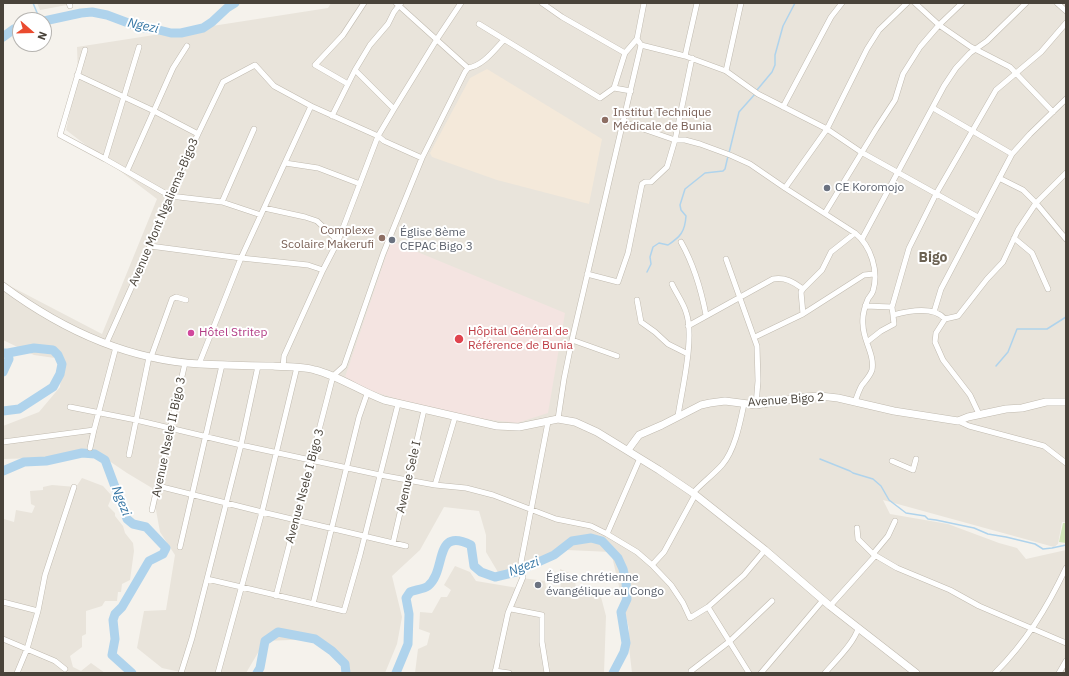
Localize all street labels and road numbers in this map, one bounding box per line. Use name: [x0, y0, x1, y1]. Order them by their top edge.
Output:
street label: Avenue Mont Ngaliema-Bigo3: [126, 136, 202, 288]
street label: Avenue Nsele II Bigo 3: [149, 375, 189, 499]
street label: Avenue Bigo 2: [747, 390, 825, 410]
street label: Avenue Nsele I Bigo 3: [283, 427, 327, 545]
street label: Avenue Sele I: [394, 439, 424, 515]

